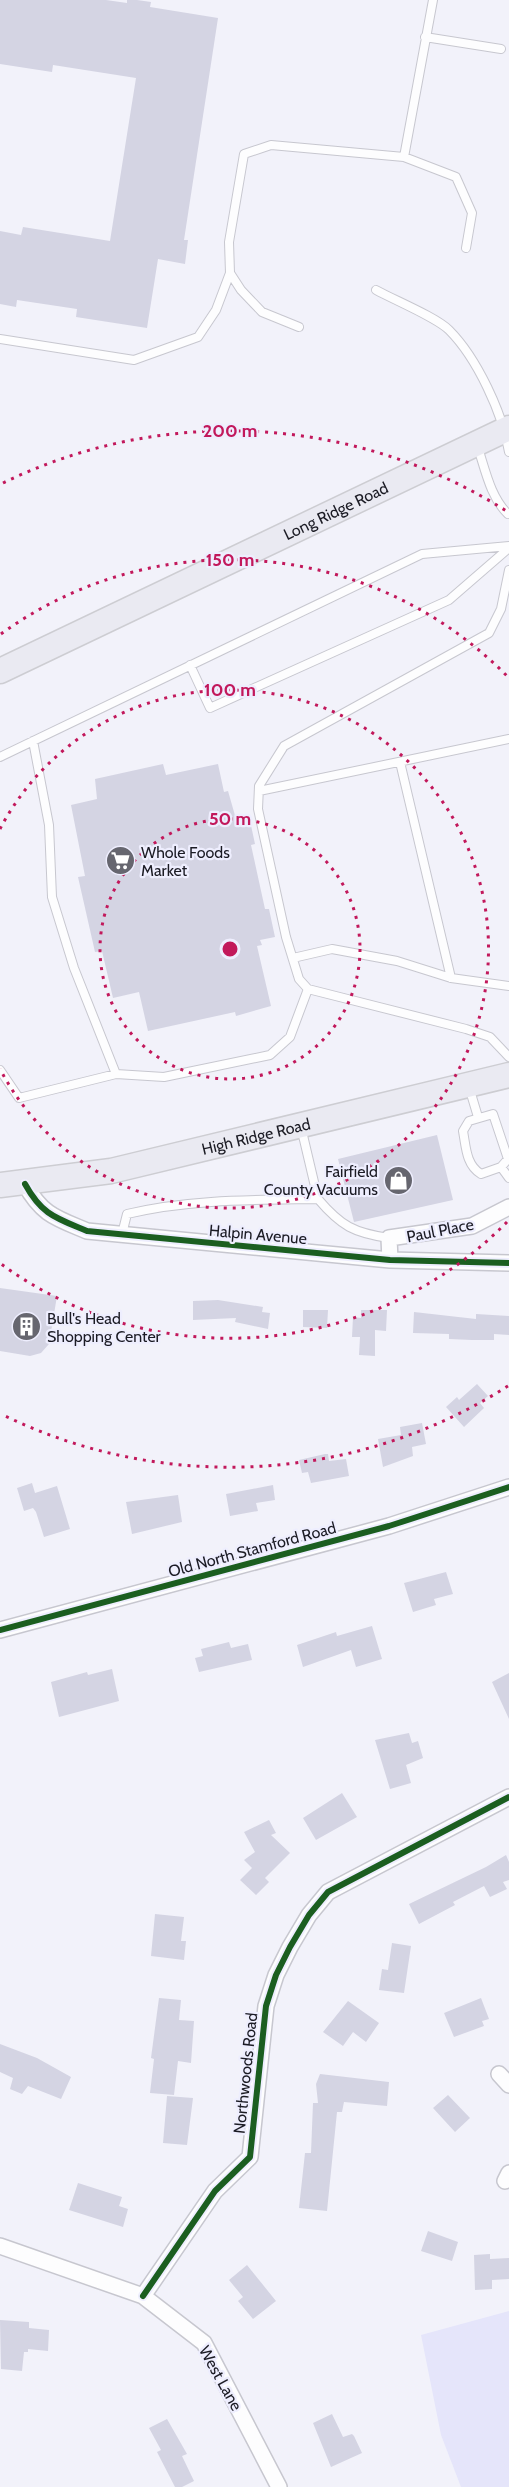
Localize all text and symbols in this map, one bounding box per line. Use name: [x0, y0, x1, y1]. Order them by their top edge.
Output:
text: 200 m: [203, 420, 257, 442]
street label: Long Ridge Road: [281, 478, 391, 544]
text: 150 m: [206, 549, 254, 571]
text: 100 m: [204, 679, 256, 701]
text: 50 m: [209, 808, 251, 830]
place label: Whole Foods Market: [141, 843, 230, 880]
supermarket icon: Whole Foods Market: [104, 845, 136, 877]
centre of rings: [220, 939, 240, 959]
street label: High Ridge Road: [200, 1114, 312, 1159]
place label: Fairfield County Vacuums: [264, 1162, 378, 1199]
shop icon: Fairfield County Vacuums: [383, 1164, 415, 1196]
street label: Paul Place: [405, 1215, 475, 1246]
street label: Halpin Avenue: [208, 1221, 308, 1248]
place label: Bull's Head Shopping Center: [47, 1309, 162, 1346]
building icon: Bull's Head Shopping Center: [10, 1311, 42, 1343]
street label: Old North Stamford Road: [166, 1518, 338, 1581]
street label: Northwoods Road: [230, 2012, 261, 2135]
street label: West Lane: [195, 2343, 246, 2414]

